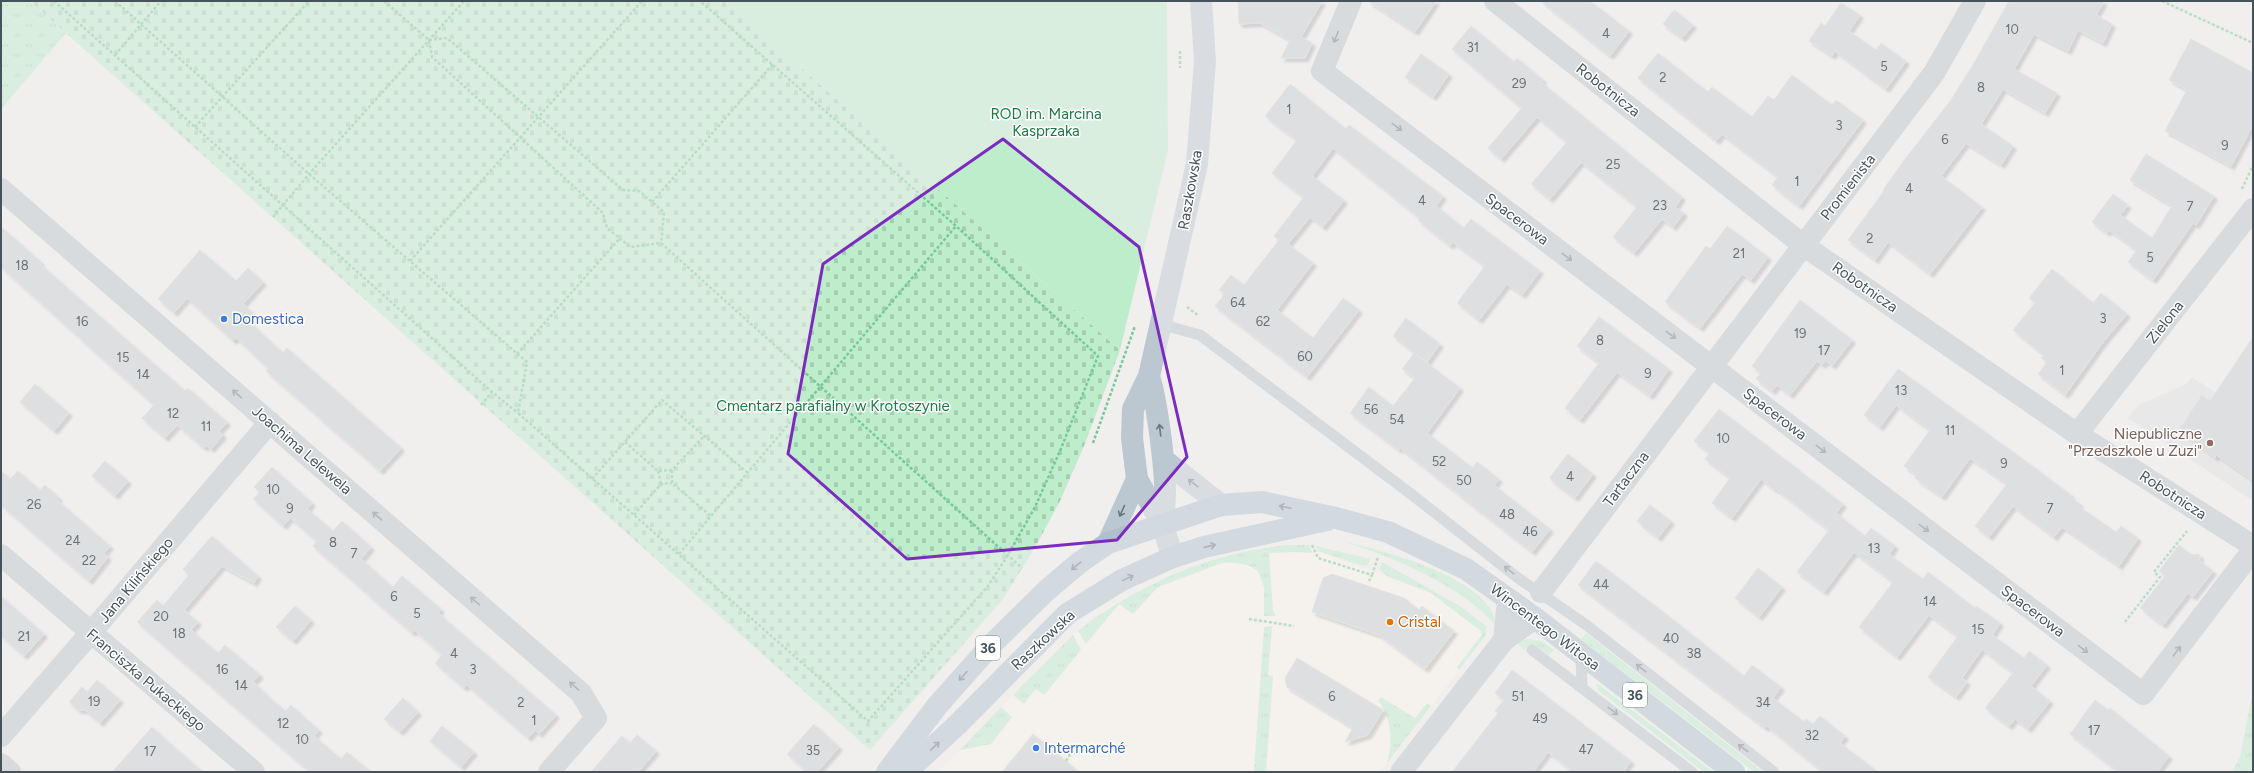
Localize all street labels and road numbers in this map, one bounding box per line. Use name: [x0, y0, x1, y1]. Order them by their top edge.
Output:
street label: Robotnicza: [1572, 59, 1644, 121]
street label: Raszkowska: [1174, 149, 1206, 231]
street label: Promienista: [1817, 150, 1879, 224]
street label: Spacerowa: [1482, 189, 1552, 249]
street label: Robotnicza: [1829, 258, 1901, 316]
street label: Zielona: [2143, 297, 2187, 347]
street label: Spacerowa: [1740, 384, 1810, 444]
street label: Joachima Lelewela: [248, 402, 356, 498]
street label: Tartaczna: [1599, 448, 1653, 510]
street label: Robotnicza: [2136, 467, 2210, 523]
street label: Jana Kilińskiego: [95, 533, 177, 627]
street label: Wincentego Witosa: [1487, 580, 1603, 674]
street label: Spacerowa: [1998, 581, 2068, 641]
street label: Raszkowska: [1007, 606, 1079, 674]
street label: Franciszka Pukackiego: [83, 625, 209, 735]
road number: 36: [976, 636, 1000, 660]
road number: 36: [1623, 683, 1647, 707]

